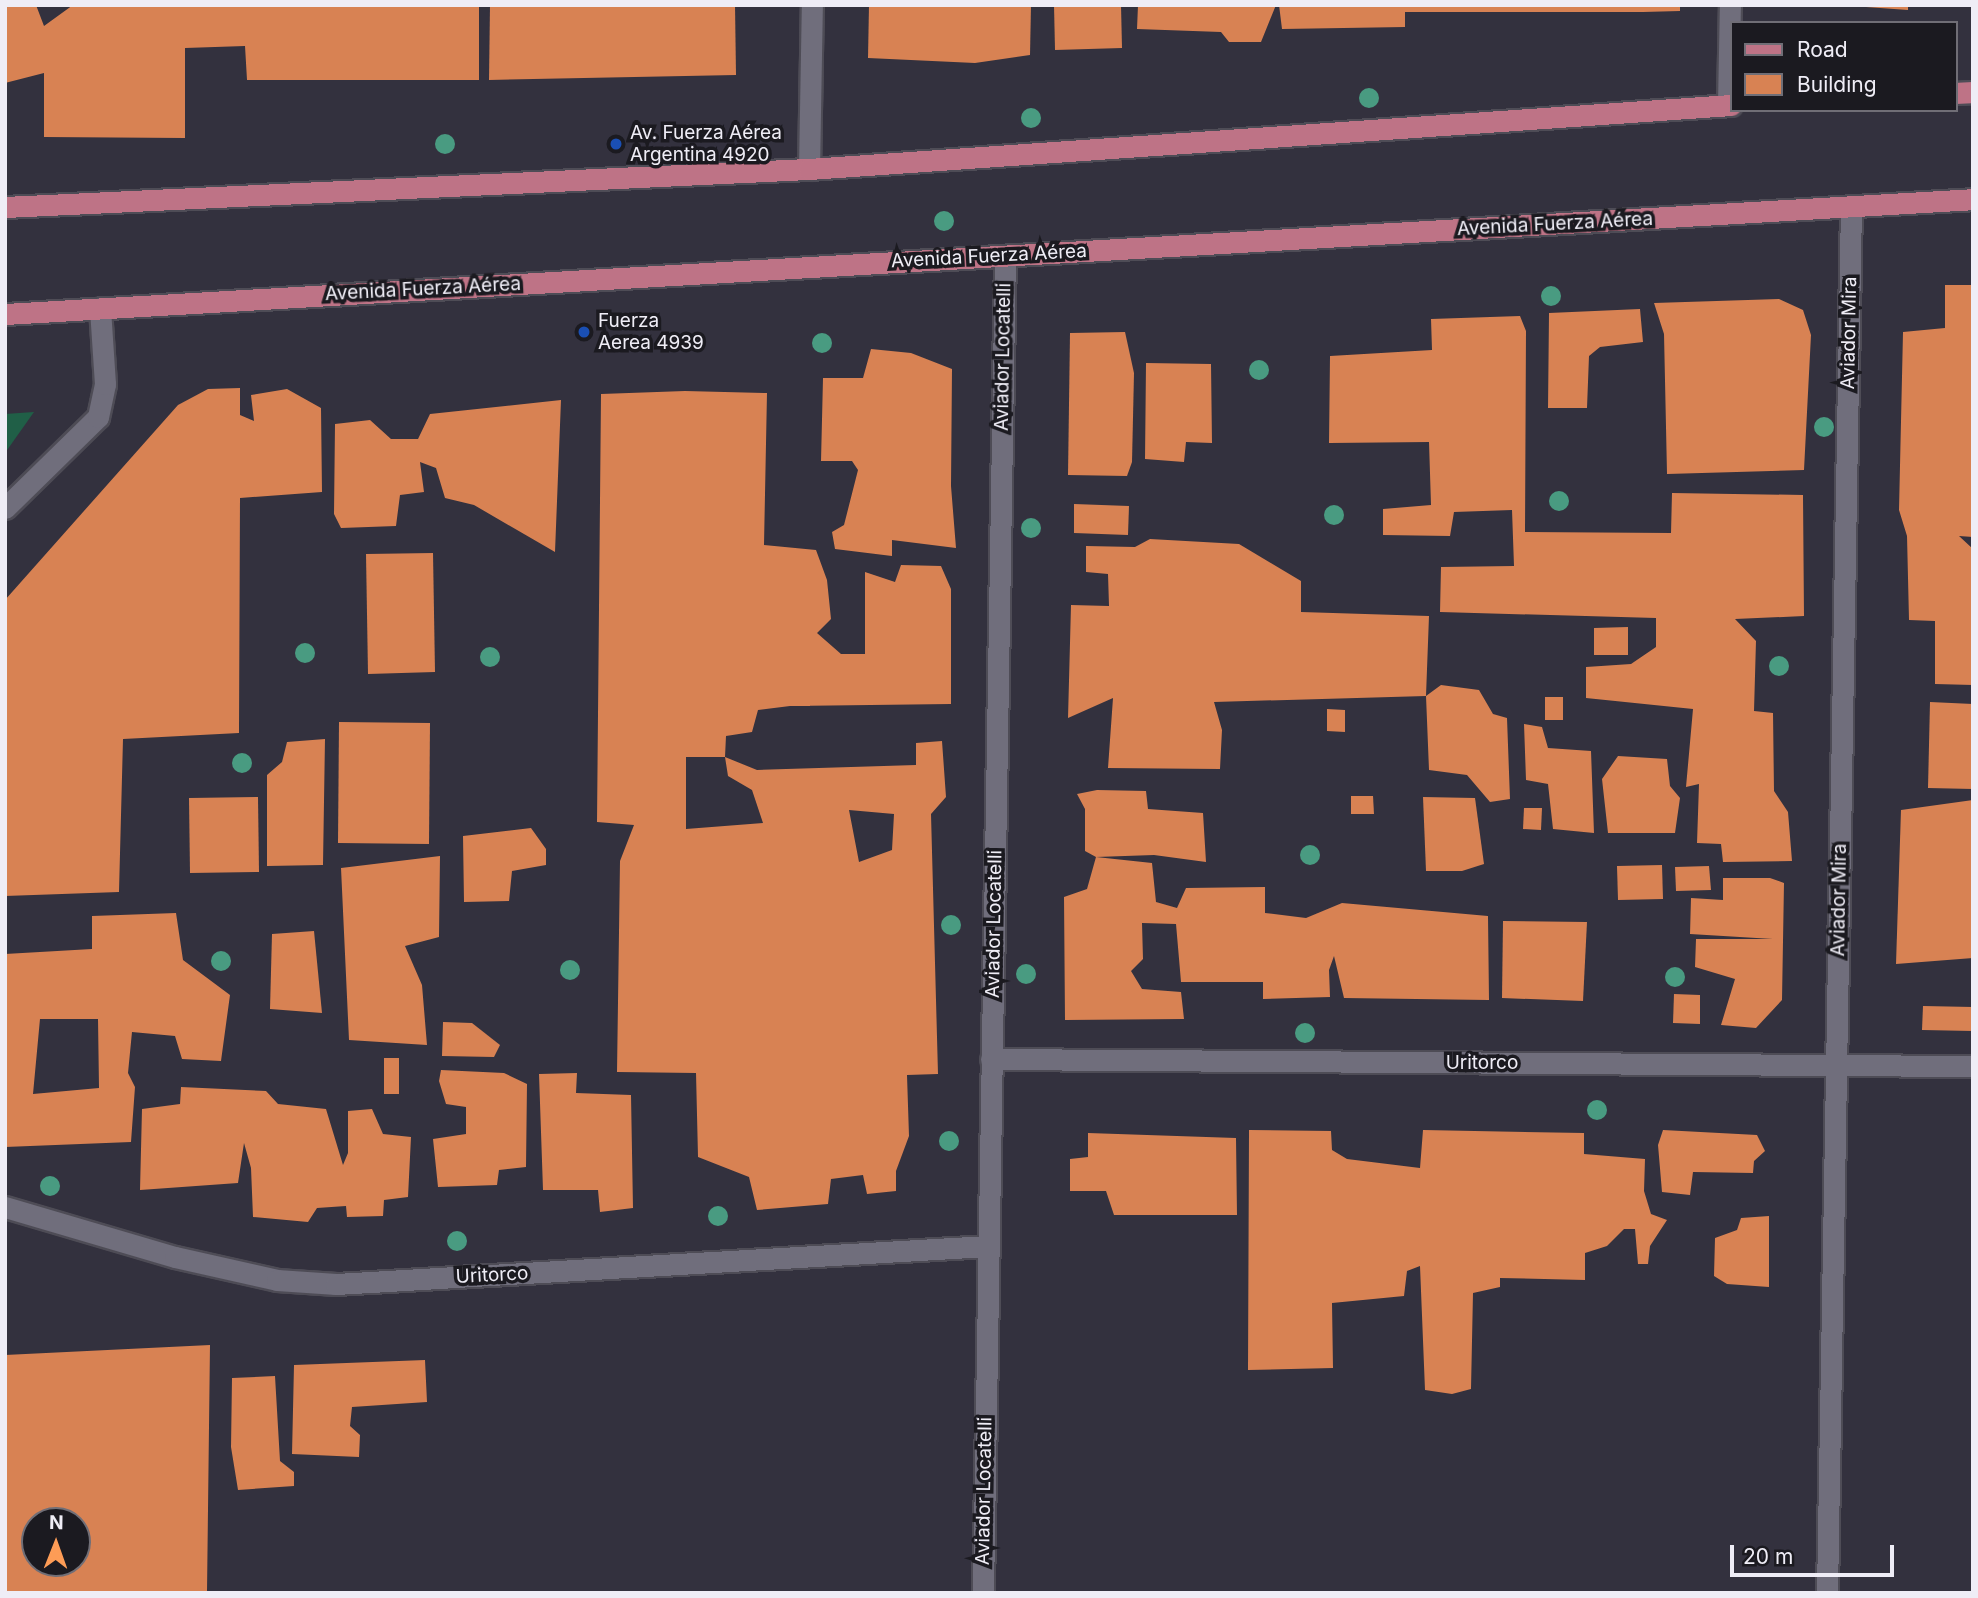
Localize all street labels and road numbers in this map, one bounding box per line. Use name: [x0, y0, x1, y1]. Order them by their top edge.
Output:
street label: Avenida Fuerza Aérea: [1456, 207, 1654, 241]
street label: Avenida Fuerza Aérea: [890, 239, 1088, 273]
street label: Avenida Fuerza Aérea: [324, 272, 522, 306]
street label: Aviador Mira: [1837, 276, 1861, 390]
street label: Aviador Locatelli: [990, 283, 1016, 431]
street label: Aviador Mira: [1827, 843, 1851, 957]
street label: Aviador Locatelli: [981, 850, 1007, 998]
street label: Uritorco: [1446, 1052, 1518, 1074]
street label: Uritorco: [455, 1262, 529, 1288]
street label: Aviador Locatelli: [971, 1417, 997, 1565]

